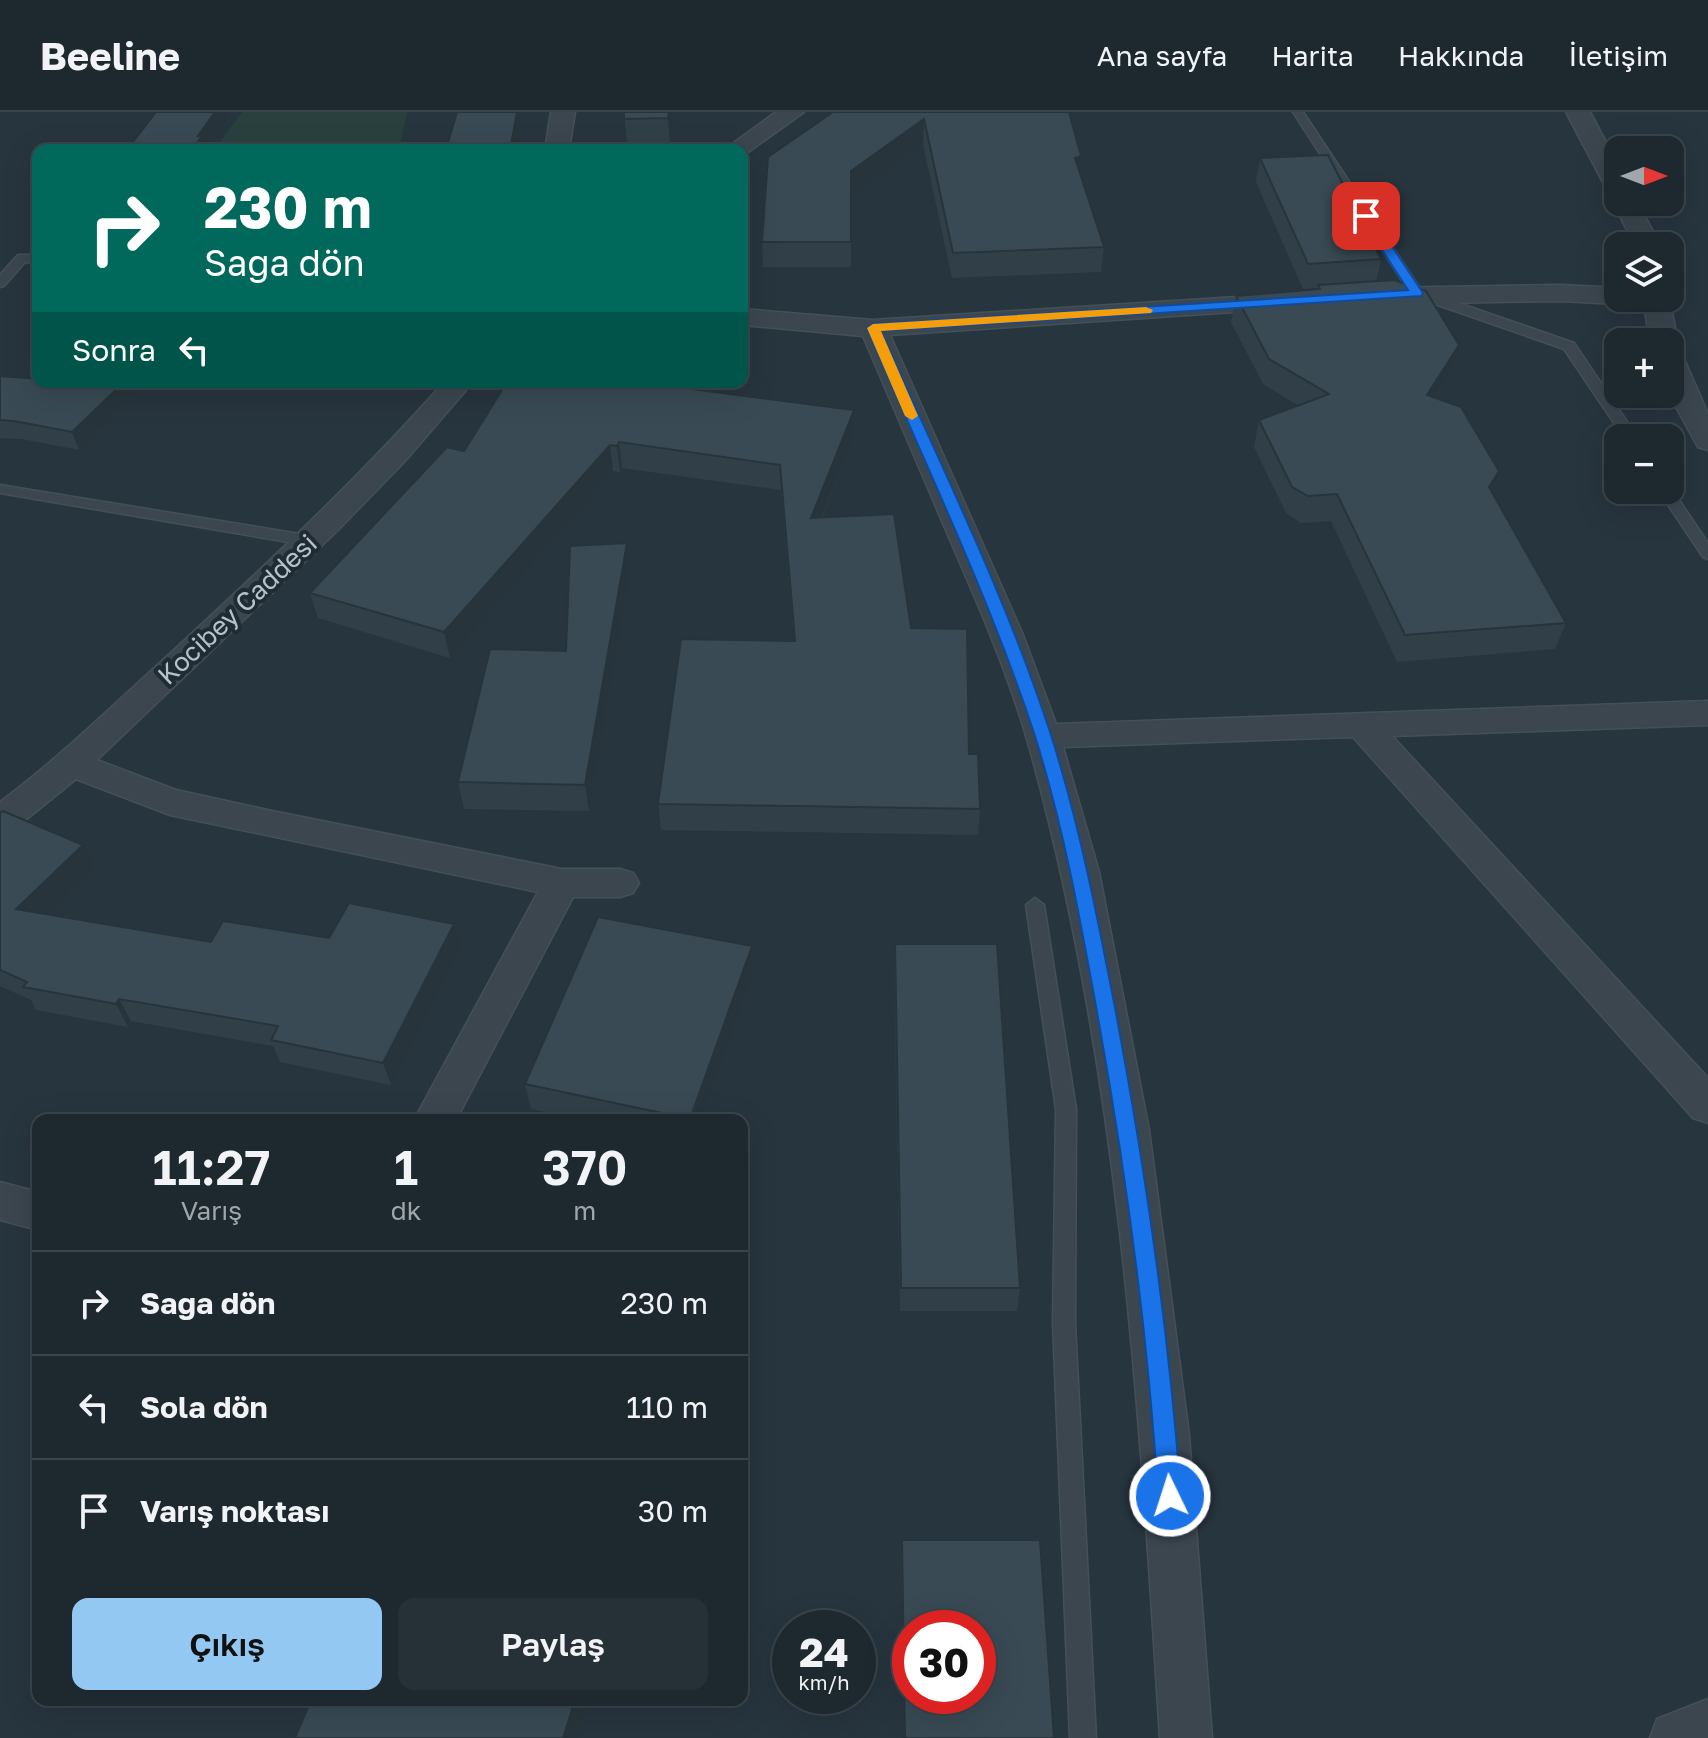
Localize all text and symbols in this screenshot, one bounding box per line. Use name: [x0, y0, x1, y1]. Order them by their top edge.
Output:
text: Beeline: [40, 33, 180, 78]
text: Ana sayfa: [1097, 39, 1227, 72]
text: Harita: [1271, 39, 1354, 72]
text: Hakkında: [1398, 39, 1524, 72]
text: İletişim: [1568, 39, 1668, 72]
north arrow: [1604, 136, 1684, 216]
map controls: [1604, 136, 1684, 504]
text: 230 m: [204, 173, 372, 240]
icon: right: [72, 176, 176, 280]
pin: [1332, 182, 1400, 250]
icon: arrive: [1344, 194, 1388, 238]
button: layers: [1604, 232, 1684, 312]
text: Sağa dön: [204, 241, 365, 284]
icon: left: [172, 328, 216, 372]
button: +: [1604, 328, 1684, 408]
text: Sonra: [72, 332, 156, 368]
button: −: [1604, 424, 1684, 504]
street label: Kocibey Caddesi: [151, 527, 323, 691]
text: 11:27: [152, 1138, 270, 1196]
text: 1: [394, 1138, 418, 1196]
text: 370: [542, 1138, 628, 1196]
text: Varış: [181, 1195, 242, 1226]
text: dk: [391, 1195, 422, 1226]
text: m: [573, 1195, 596, 1226]
icon: right: [72, 1281, 116, 1325]
text: Sağa dön: [140, 1285, 275, 1321]
text: 230 m: [620, 1285, 708, 1321]
icon: left: [72, 1385, 116, 1429]
text: Sola dön: [140, 1389, 268, 1425]
text: 110 m: [626, 1389, 708, 1425]
position arrow: [1128, 1454, 1212, 1538]
icon: arrive: [72, 1489, 116, 1533]
text: Varış noktası: [140, 1493, 329, 1529]
text: 30 m: [638, 1493, 708, 1529]
button: Çıkış: [72, 1598, 382, 1690]
button: Paylaş: [398, 1598, 708, 1690]
speed limit sign: 30: [892, 1610, 996, 1714]
text: 24: [799, 1628, 849, 1676]
text: km/h: [799, 1670, 849, 1694]

